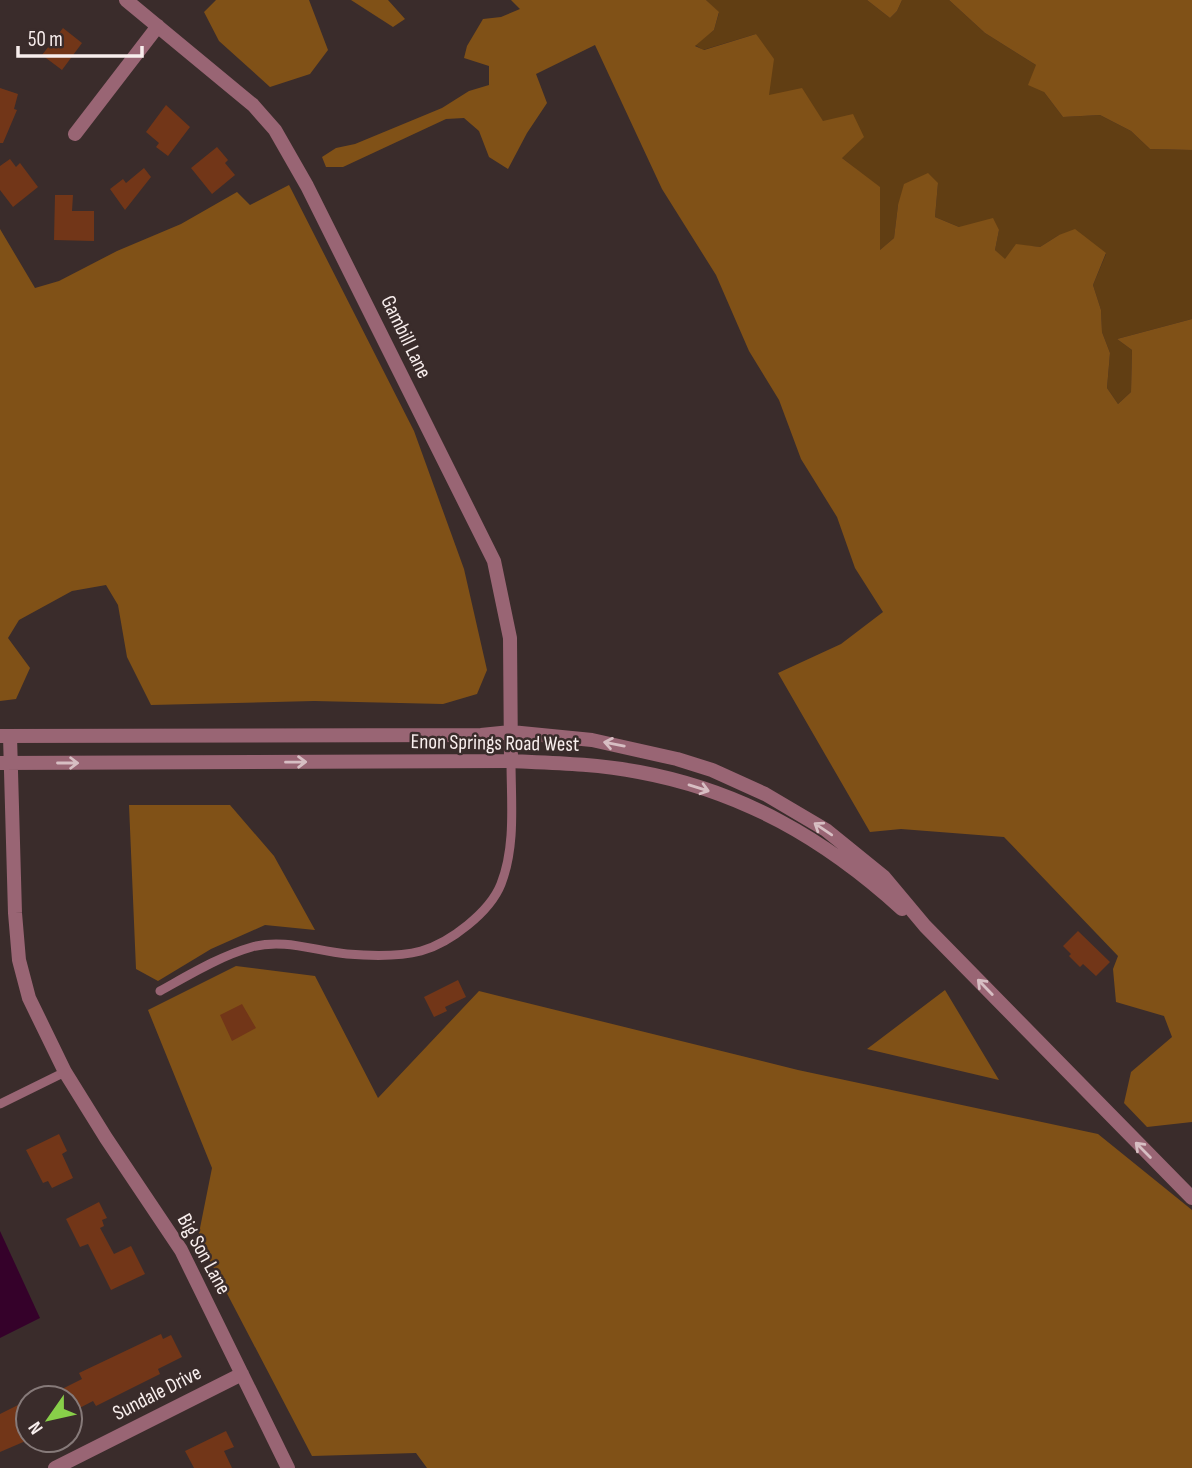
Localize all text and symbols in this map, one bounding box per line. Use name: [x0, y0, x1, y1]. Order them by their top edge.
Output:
scale bar: [18, 14, 142, 58]
text: 50 m: [28, 27, 63, 52]
street label: Gambill Lane: [375, 292, 437, 382]
street label: Enon Springs Road West: [411, 729, 579, 757]
one-way arrow: [603, 737, 626, 750]
one-way arrow: [56, 756, 79, 769]
one-way arrow: [284, 756, 307, 769]
one-way arrow: [687, 782, 709, 795]
one-way arrow: [814, 821, 833, 836]
one-way arrow: [977, 979, 994, 996]
one-way arrow: [1135, 1142, 1152, 1159]
street label: Big Son Lane: [172, 1209, 236, 1299]
street label: Sundale Drive: [109, 1360, 205, 1426]
north arrow: [14, 1384, 84, 1454]
text: N: [24, 1417, 49, 1438]

